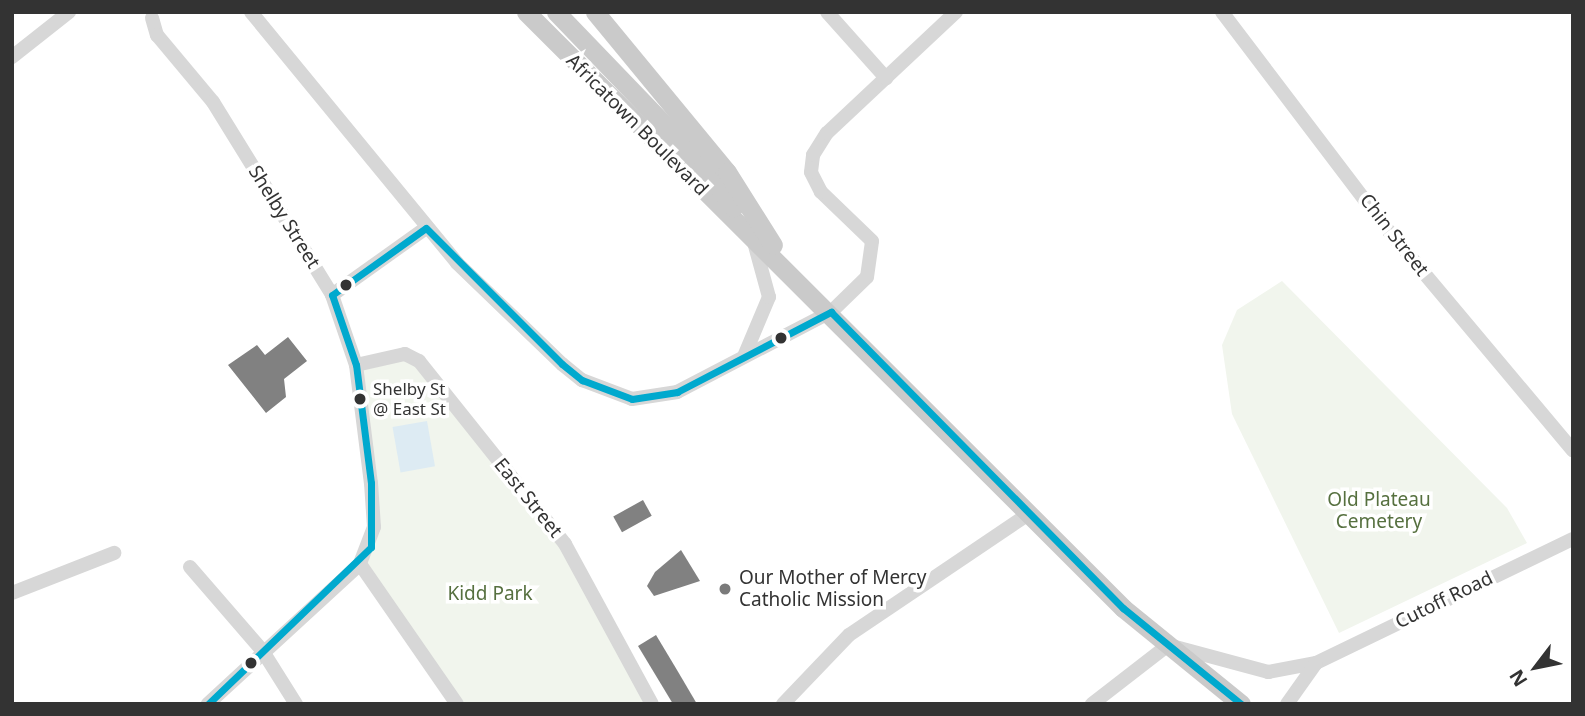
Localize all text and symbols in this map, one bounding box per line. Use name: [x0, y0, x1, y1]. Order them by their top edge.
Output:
street label: Africatown Boulevard: [561, 49, 713, 201]
street label: Shelby Street: [243, 161, 325, 273]
street label: Chin Street: [1355, 189, 1433, 281]
unlabelled marker: [339, 278, 353, 292]
unlabelled marker: [774, 331, 788, 345]
place label: Shelby St @ East St: [373, 379, 446, 419]
marker: Shelby St @ East St: [353, 392, 367, 406]
street label: East Street: [489, 454, 567, 542]
park label: Old Plateau Cemetery: [1327, 489, 1431, 533]
place label: Our Mother of Mercy Catholic Mission: [739, 567, 926, 611]
street label: Cutoff Road: [1391, 567, 1497, 633]
marker: Our Mother of Mercy Catholic Mission: [717, 581, 733, 597]
park label: Kidd Park: [447, 583, 533, 605]
north arrow: [1501, 632, 1571, 702]
unlabelled marker: [244, 656, 258, 670]
text: N: [1503, 665, 1533, 692]

